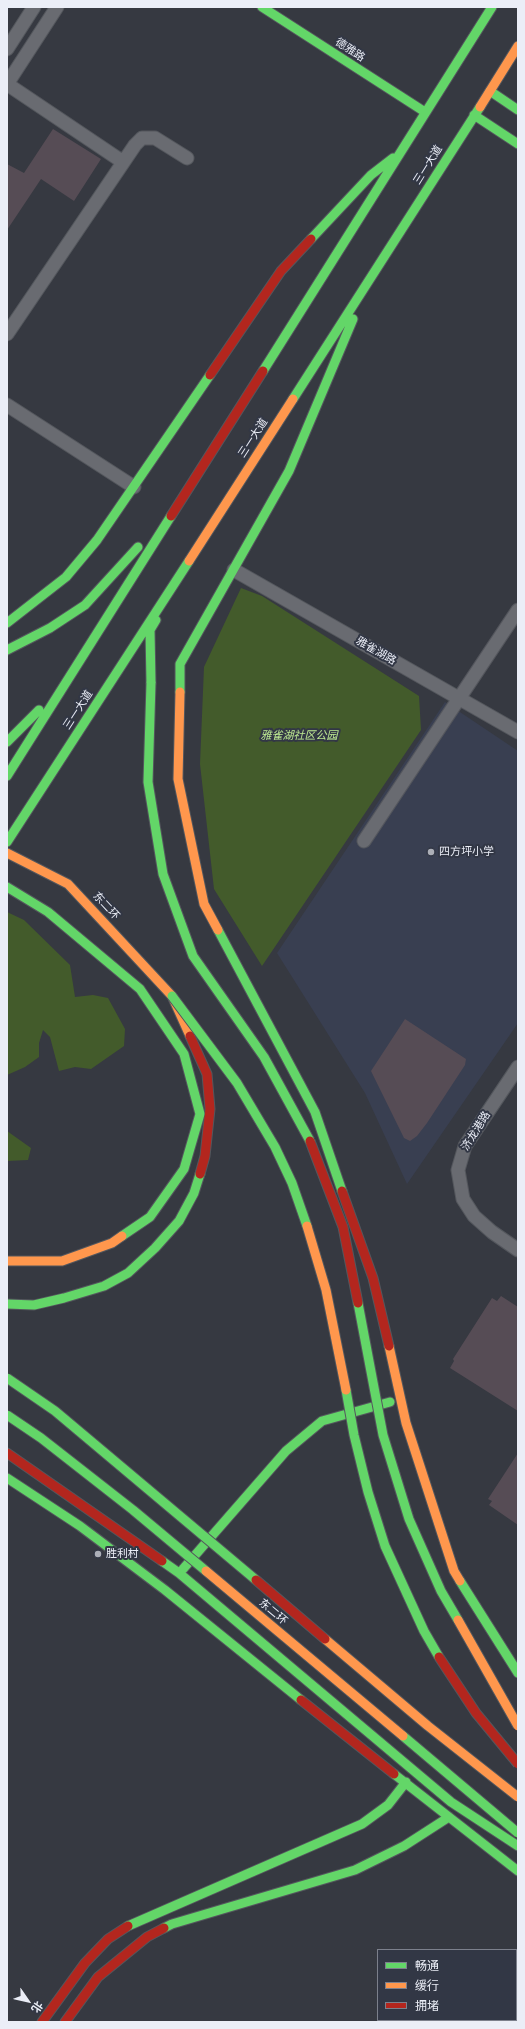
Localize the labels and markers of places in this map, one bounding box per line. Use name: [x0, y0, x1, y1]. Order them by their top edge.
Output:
place label: 四方坪小学: [439, 845, 494, 859]
marker: 四方坪小学: [426, 847, 436, 857]
place label: 胜利村: [106, 1547, 139, 1561]
marker: 胜利村: [93, 1549, 103, 1559]

